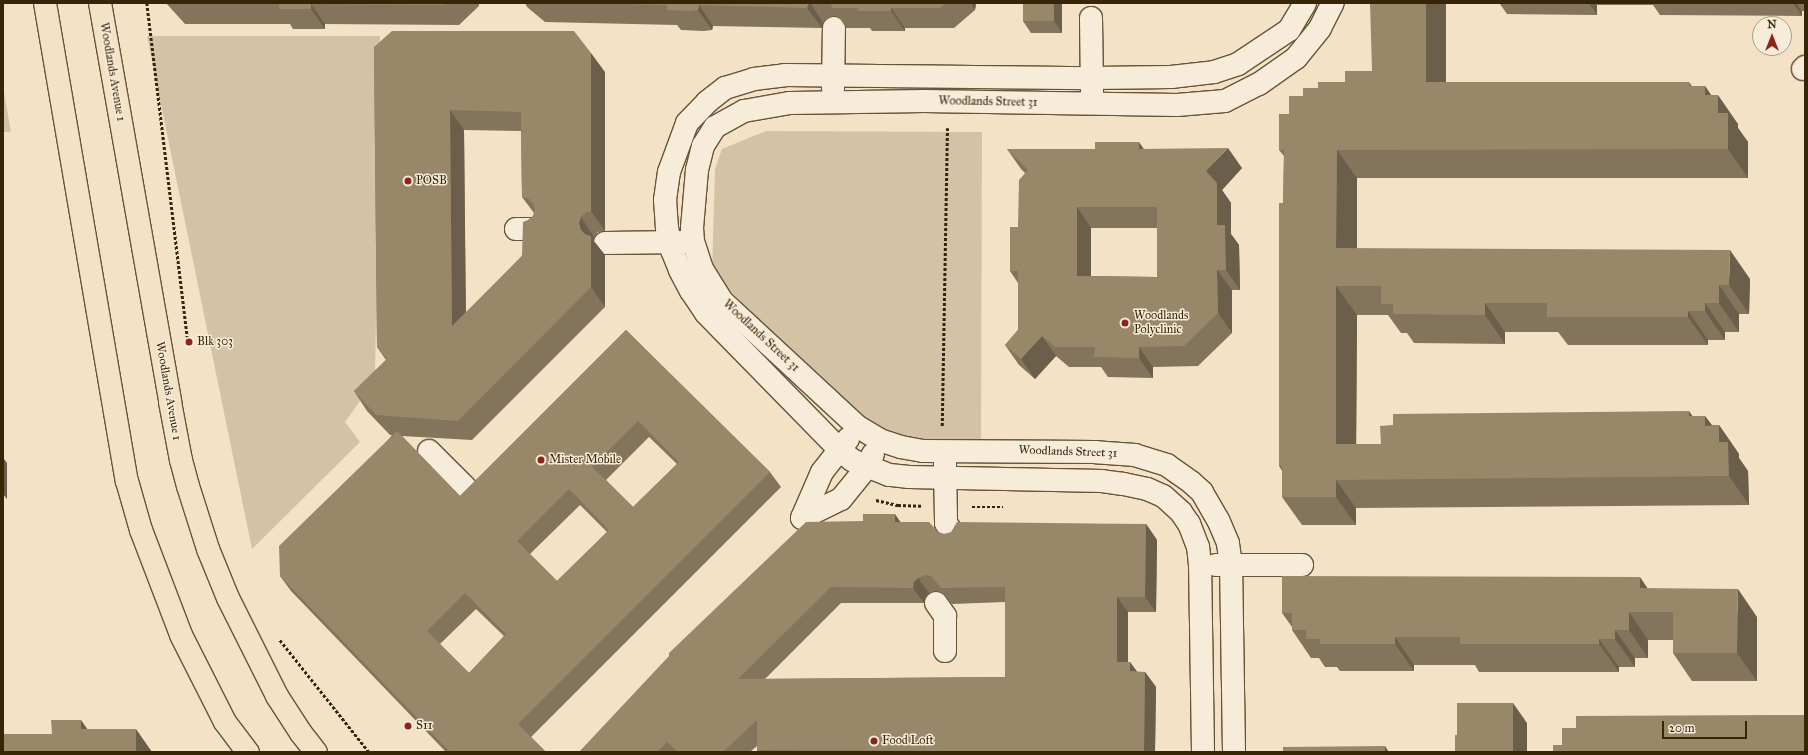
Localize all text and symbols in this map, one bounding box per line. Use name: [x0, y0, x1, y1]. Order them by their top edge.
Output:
north arrow: [1752, 16, 1792, 56]
text: N: [1767, 18, 1777, 31]
street label: Woodlands Avenue 1: [96, 21, 128, 123]
street label: Woodlands Street 31: [938, 94, 1038, 110]
place label: POSB: [416, 174, 447, 188]
marker: POSB: [403, 176, 413, 186]
street label: Woodlands Street 31: [720, 297, 802, 375]
place label: Woodlands Polyclinic: [1134, 309, 1188, 337]
marker: Woodlands Polyclinic: [1119, 317, 1131, 329]
place label: Blk 303: [197, 335, 233, 349]
marker: Blk 303: [184, 337, 194, 347]
street label: Woodlands Avenue 1: [152, 340, 184, 442]
street label: Woodlands Street 31: [1018, 443, 1118, 461]
place label: Mister Mobile: [549, 453, 621, 467]
marker: Mister Mobile: [536, 455, 546, 465]
scale bar: [1664, 713, 1749, 739]
place label: S11: [416, 719, 432, 733]
marker: S11: [403, 721, 413, 731]
text: 20 m: [1669, 721, 1695, 735]
place label: Food Loft: [882, 734, 934, 748]
marker: Food Loft: [869, 736, 879, 746]

